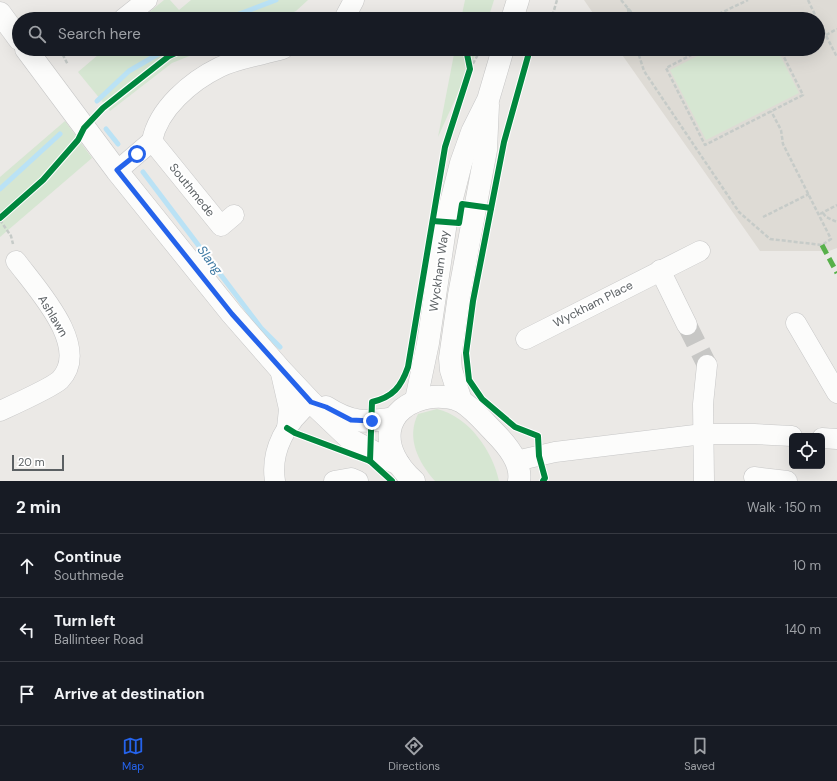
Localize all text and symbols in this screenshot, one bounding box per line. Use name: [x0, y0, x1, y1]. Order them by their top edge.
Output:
search box: [12, 12, 825, 56]
icon: search: [26, 23, 48, 45]
text: Search here: [58, 24, 141, 44]
route start: [128, 145, 146, 163]
street label: Southmede: [166, 160, 219, 220]
street label: Wyckham Way: [425, 229, 453, 313]
water label: Slang: [193, 242, 227, 279]
street label: Wyckham Place: [550, 277, 636, 331]
street label: Ashlawn: [34, 292, 72, 340]
route end: [363, 412, 381, 430]
map controls: [789, 433, 825, 469]
button: locate: [789, 433, 825, 469]
scale bar: [12, 453, 64, 472]
text: 20 m: [18, 455, 44, 469]
text: 2 min: [16, 496, 61, 518]
text: Walk · 150 m: [747, 499, 821, 516]
text: Continue: [54, 547, 122, 567]
icon: ahead: [16, 555, 38, 577]
text: 10 m: [793, 557, 821, 574]
text: Southmede: [54, 567, 124, 584]
text: Turn left: [54, 611, 115, 631]
icon: left: [16, 619, 38, 641]
text: 140 m: [785, 621, 821, 638]
text: Ballinteer Road: [54, 631, 144, 648]
icon: arrive: [16, 683, 38, 705]
text: Arrive at destination: [54, 684, 205, 704]
tab: Map: [122, 735, 144, 773]
tab: Directions: [388, 735, 440, 773]
tab: Saved: [684, 735, 715, 773]

